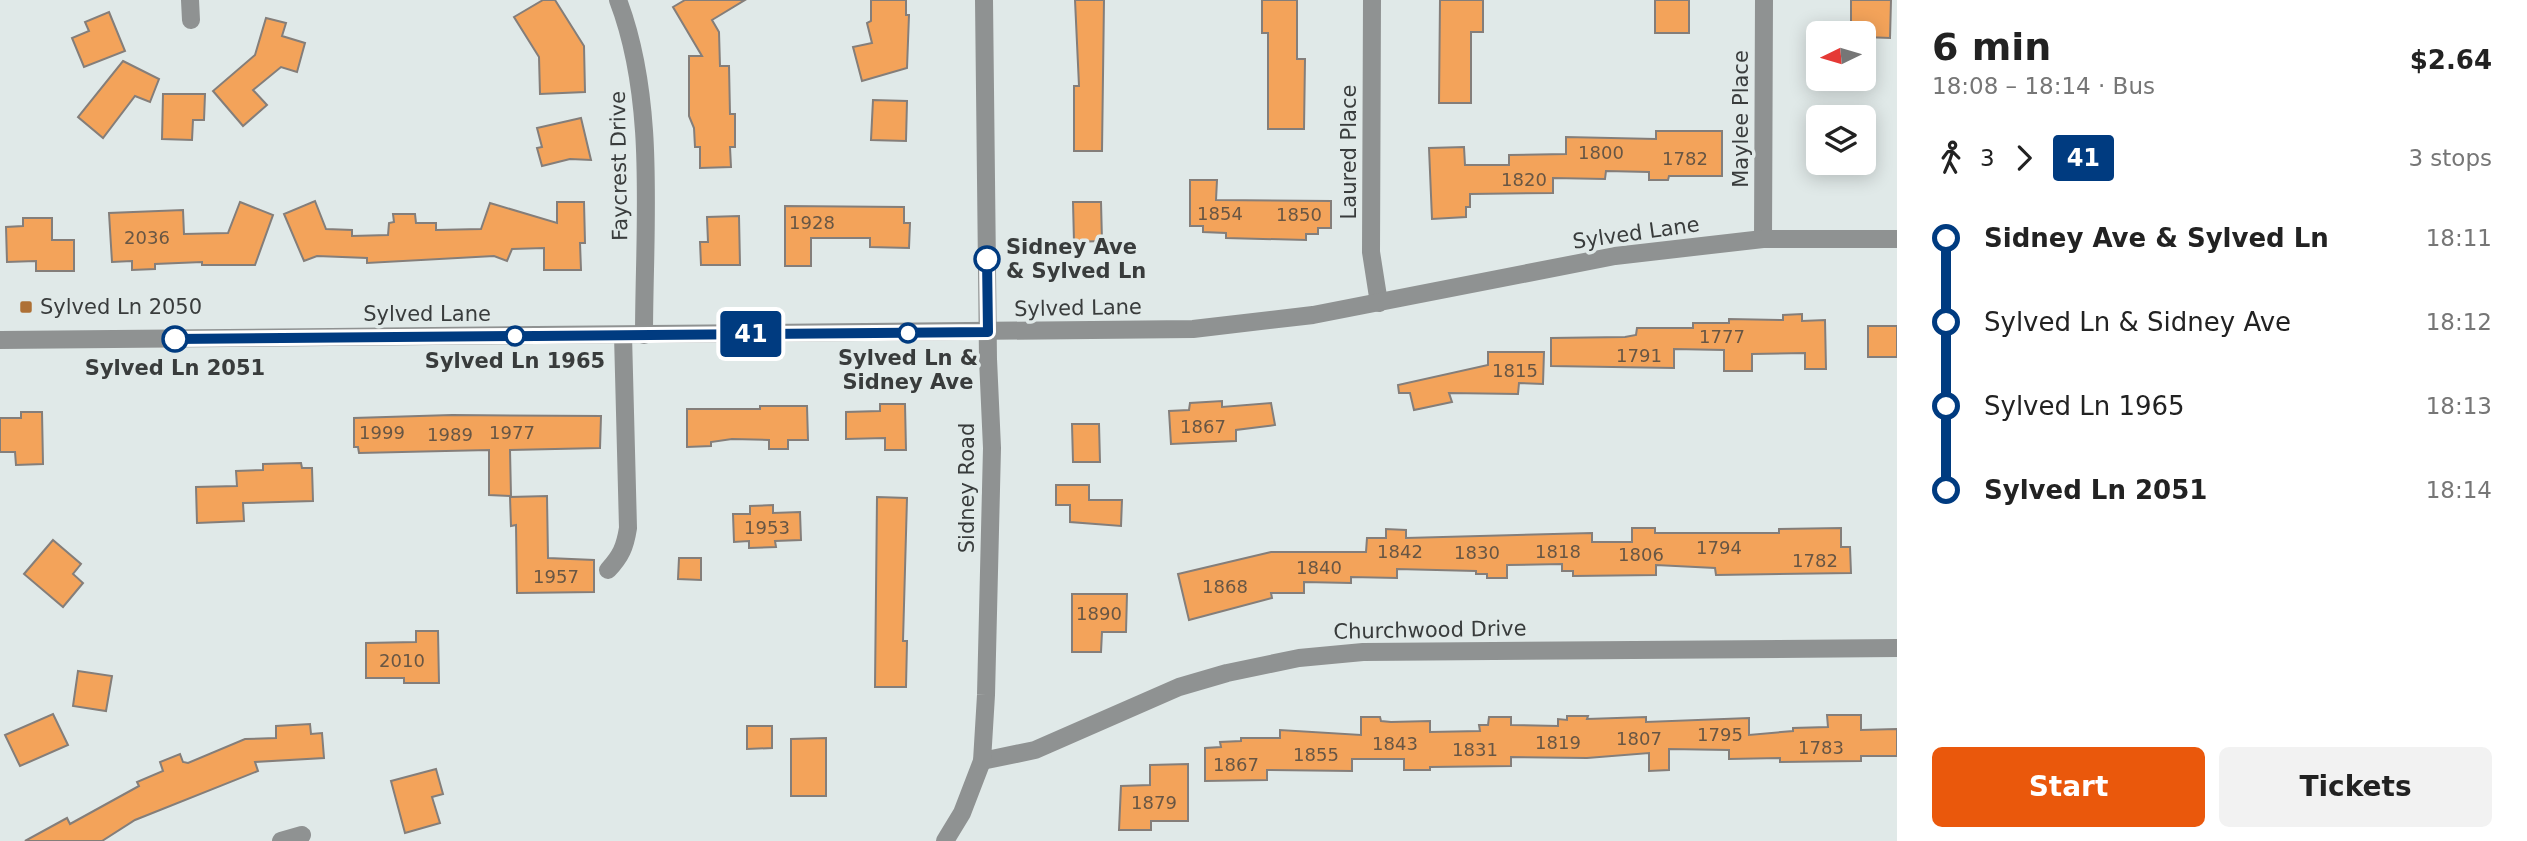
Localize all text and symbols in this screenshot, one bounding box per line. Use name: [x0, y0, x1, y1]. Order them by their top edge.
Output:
north arrow: [1806, 21, 1876, 91]
map controls: [1806, 21, 1876, 175]
text: 6 min: [1932, 25, 2051, 69]
text: $2.64: [2410, 45, 2492, 75]
street label: Maylee Place: [1729, 50, 1753, 188]
text: 18:08 – 18:14 · Bus: [1932, 73, 2155, 99]
street label: Laured Place: [1337, 85, 1361, 219]
street label: Faycrest Drive: [606, 91, 632, 241]
button: layers: [1806, 105, 1876, 175]
icon: walk: [1932, 139, 1970, 177]
icon: forward: [2005, 139, 2043, 177]
house number: 1800: [1578, 142, 1624, 163]
text: 41: [2067, 144, 2100, 172]
text: 3: [1980, 145, 1995, 171]
text: 3 stops: [2408, 145, 2492, 171]
house number: 1782: [1662, 148, 1708, 169]
house number: 1820: [1501, 169, 1547, 190]
house number: 1854: [1197, 203, 1243, 224]
house number: 1850: [1276, 204, 1322, 225]
house number: 1928: [789, 212, 835, 233]
street label: Sylved Lane: [1571, 212, 1701, 254]
text: Sidney Ave & Sylved Ln: [1984, 223, 2329, 253]
text: 18:11: [2426, 225, 2492, 251]
house number: 2036: [124, 227, 170, 248]
place label: Sidney Ave & Sylved Ln: [1006, 235, 1146, 283]
marker: Sidney Ave & Sylved Ln: [974, 246, 1000, 272]
place label: Sylved Ln 2050: [40, 295, 202, 319]
street label: Sylved Lane: [1014, 295, 1142, 321]
marker: Sylved Ln 2050: [18, 299, 34, 315]
street label: Sylved Lane: [363, 302, 491, 326]
text: Sylved Ln & Sidney Ave: [1984, 307, 2291, 337]
text: 18:12: [2426, 309, 2492, 335]
line badge: 41: [720, 311, 782, 357]
text: 41: [734, 320, 768, 348]
marker: Sylved Ln & Sidney Ave: [898, 323, 918, 343]
marker: Sylved Ln 2051: [162, 326, 188, 352]
marker: Sylved Ln 1965: [505, 326, 525, 346]
house number: 1777: [1699, 326, 1745, 347]
house number: 1791: [1616, 345, 1662, 366]
place label: Sylved Ln & Sidney Ave: [838, 346, 978, 394]
place label: Sylved Ln 1965: [425, 349, 605, 373]
place label: Sylved Ln 2051: [85, 356, 265, 380]
house number: 1815: [1492, 360, 1538, 381]
text: Sylved Ln 1965: [1984, 391, 2185, 421]
text: 18:13: [2426, 393, 2492, 419]
house number: 1867: [1180, 416, 1226, 437]
house number: 1999: [359, 422, 405, 443]
house number: 1977: [489, 422, 535, 443]
street label: Sidney Road: [955, 423, 979, 553]
house number: 1989: [427, 424, 473, 445]
text: Sylved Ln 2051: [1984, 475, 2207, 505]
text: 18:14: [2426, 477, 2492, 503]
house number: 1953: [744, 517, 790, 538]
house number: 1794: [1696, 537, 1742, 558]
house number: 1842: [1377, 541, 1423, 562]
house number: 1818: [1535, 541, 1581, 562]
house number: 1830: [1454, 542, 1500, 563]
house number: 1806: [1618, 544, 1664, 565]
house number: 1782: [1792, 550, 1838, 571]
house number: 1840: [1296, 557, 1342, 578]
house number: 1957: [533, 566, 579, 587]
house number: 1868: [1202, 576, 1248, 597]
house number: 1890: [1076, 603, 1122, 624]
street label: Churchwood Drive: [1333, 616, 1527, 644]
house number: 2010: [379, 650, 425, 671]
house number: 1795: [1697, 724, 1743, 745]
house number: 1807: [1616, 728, 1662, 749]
house number: 1819: [1535, 732, 1581, 753]
house number: 1843: [1372, 733, 1418, 754]
house number: 1783: [1798, 737, 1844, 758]
house number: 1831: [1452, 739, 1498, 760]
house number: 1855: [1293, 744, 1339, 765]
button: Start: [1932, 747, 2205, 827]
button: Tickets: [2219, 747, 2492, 827]
house number: 1867: [1213, 754, 1259, 775]
house number: 1879: [1131, 792, 1177, 813]

